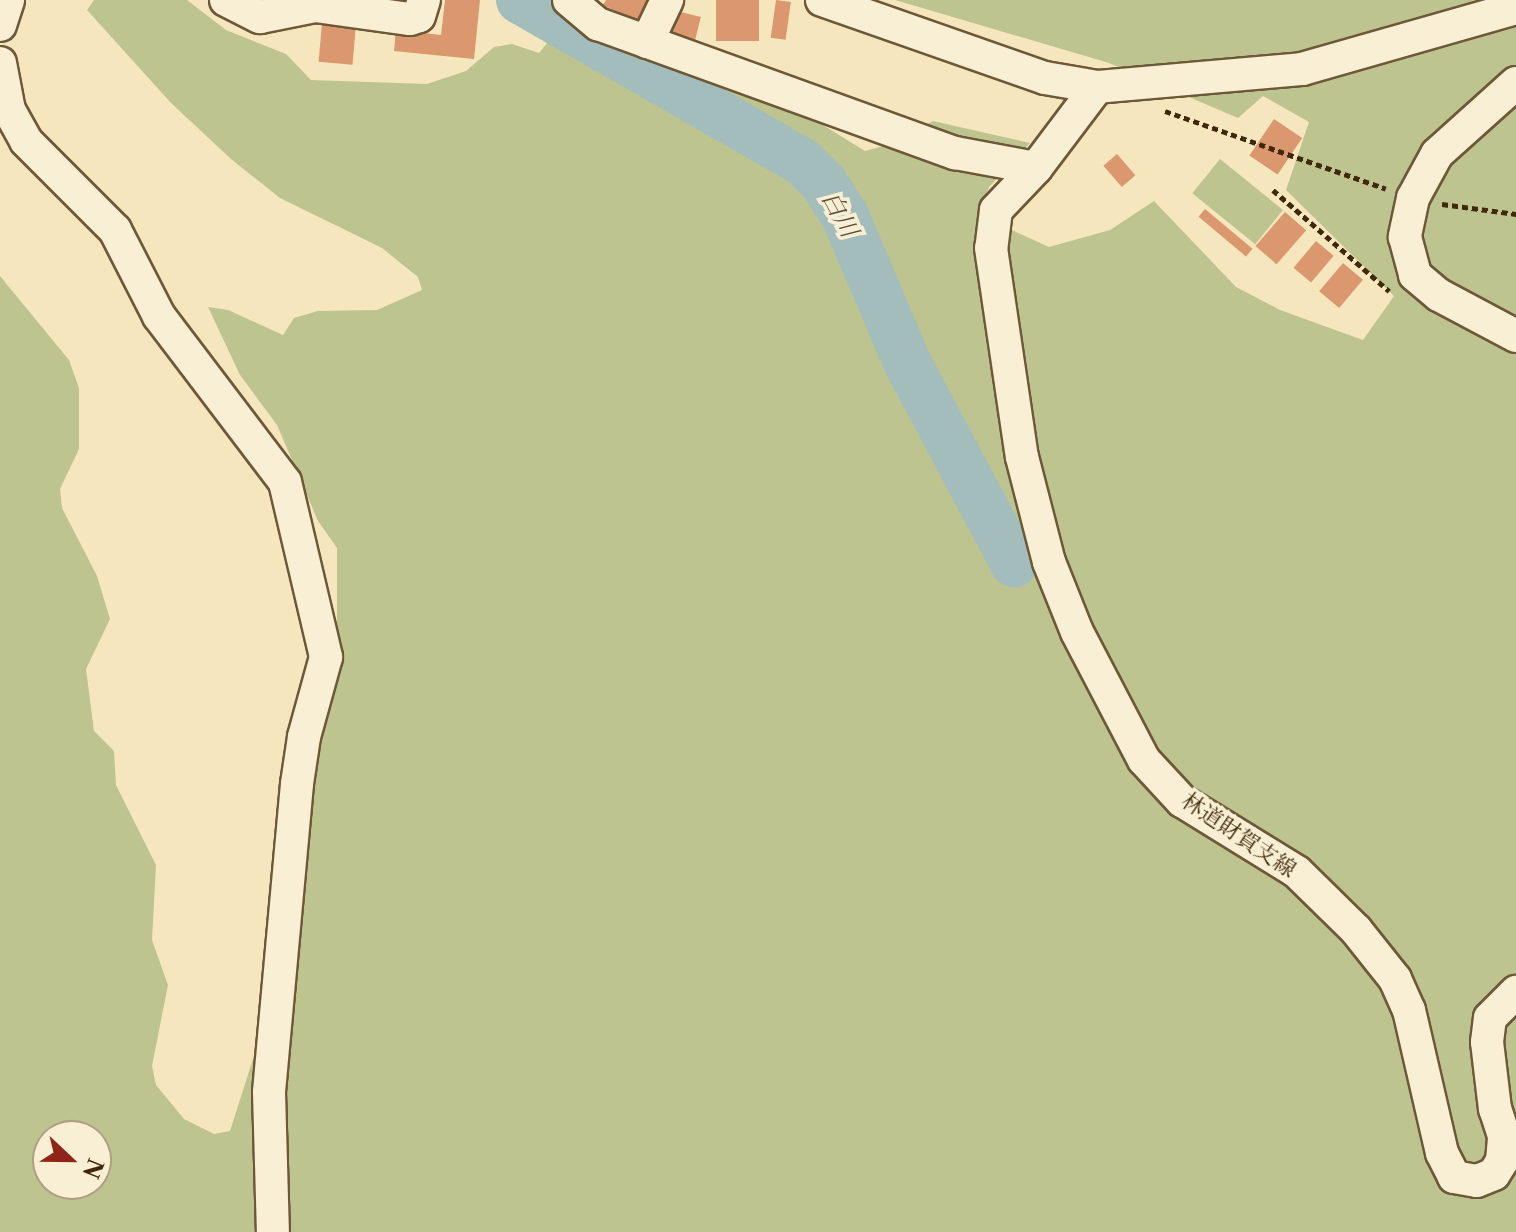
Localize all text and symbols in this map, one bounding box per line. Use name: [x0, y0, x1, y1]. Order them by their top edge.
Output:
water label: 白川: [816, 186, 864, 242]
street label: 林道財賀支線: [1177, 787, 1301, 883]
north arrow: [32, 1120, 112, 1200]
text: N: [77, 1155, 109, 1182]

